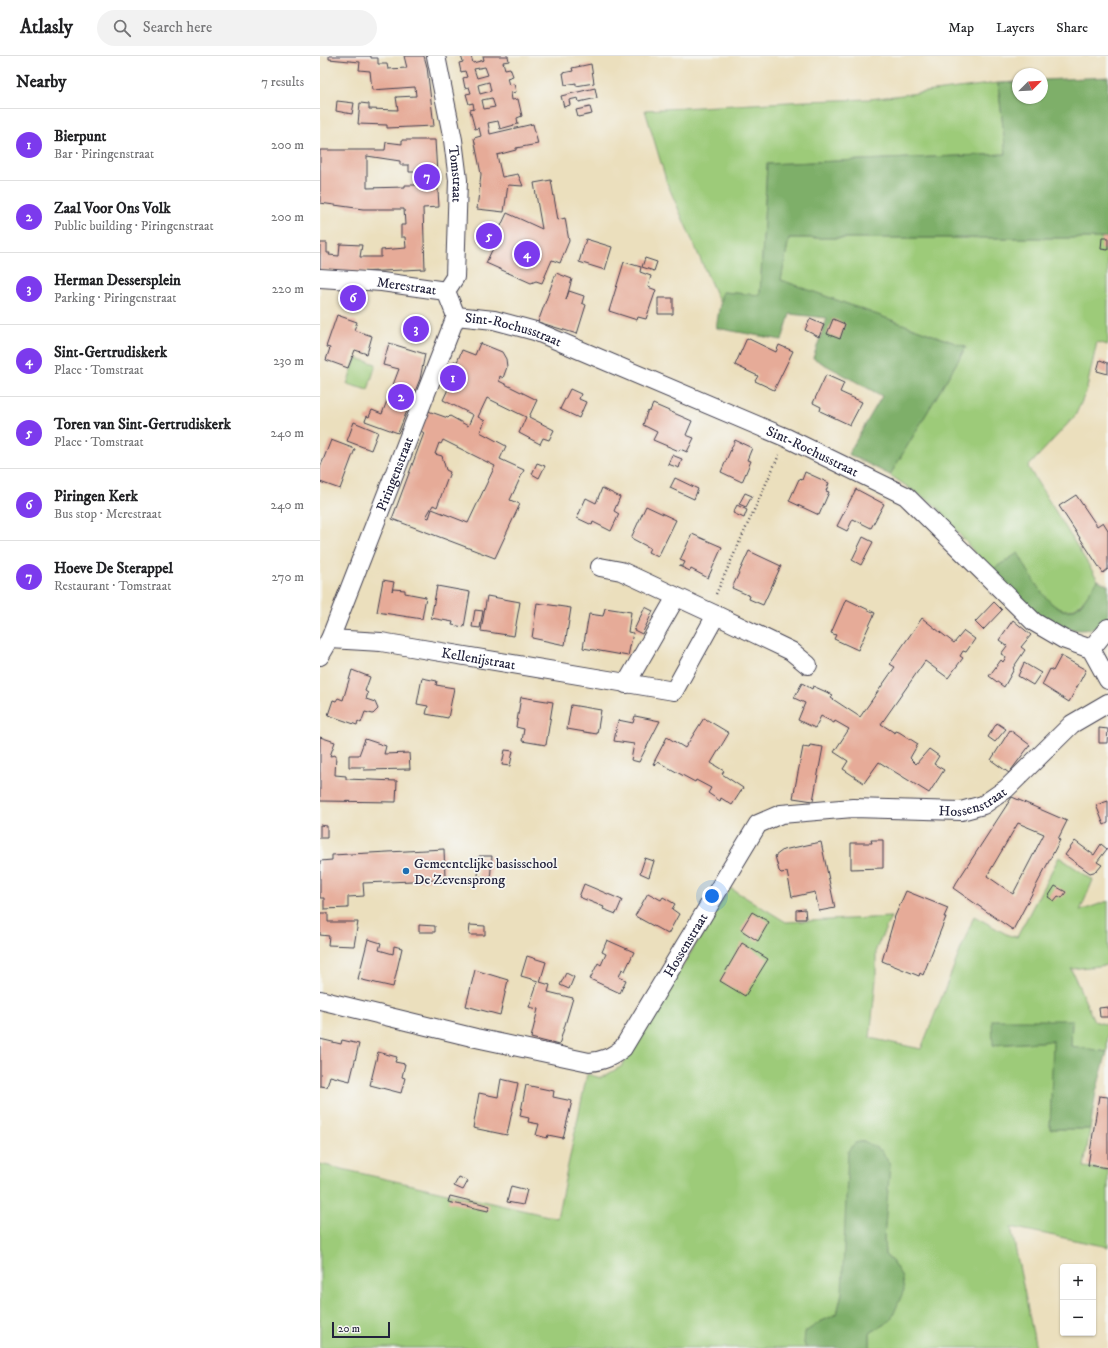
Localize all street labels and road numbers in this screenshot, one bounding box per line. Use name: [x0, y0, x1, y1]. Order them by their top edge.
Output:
street label: Tomstraat: [444, 145, 466, 203]
street label: Merestraat: [375, 273, 438, 300]
street label: Sint-Rochusstraat: [464, 309, 565, 351]
street label: Sint-Rochusstraat: [763, 422, 862, 482]
street label: Piringenstraat: [373, 434, 418, 514]
street label: Kellenijstraat: [440, 644, 517, 674]
street label: Hossenstraat: [938, 783, 1011, 821]
street label: Hossenstraat: [660, 910, 713, 981]

